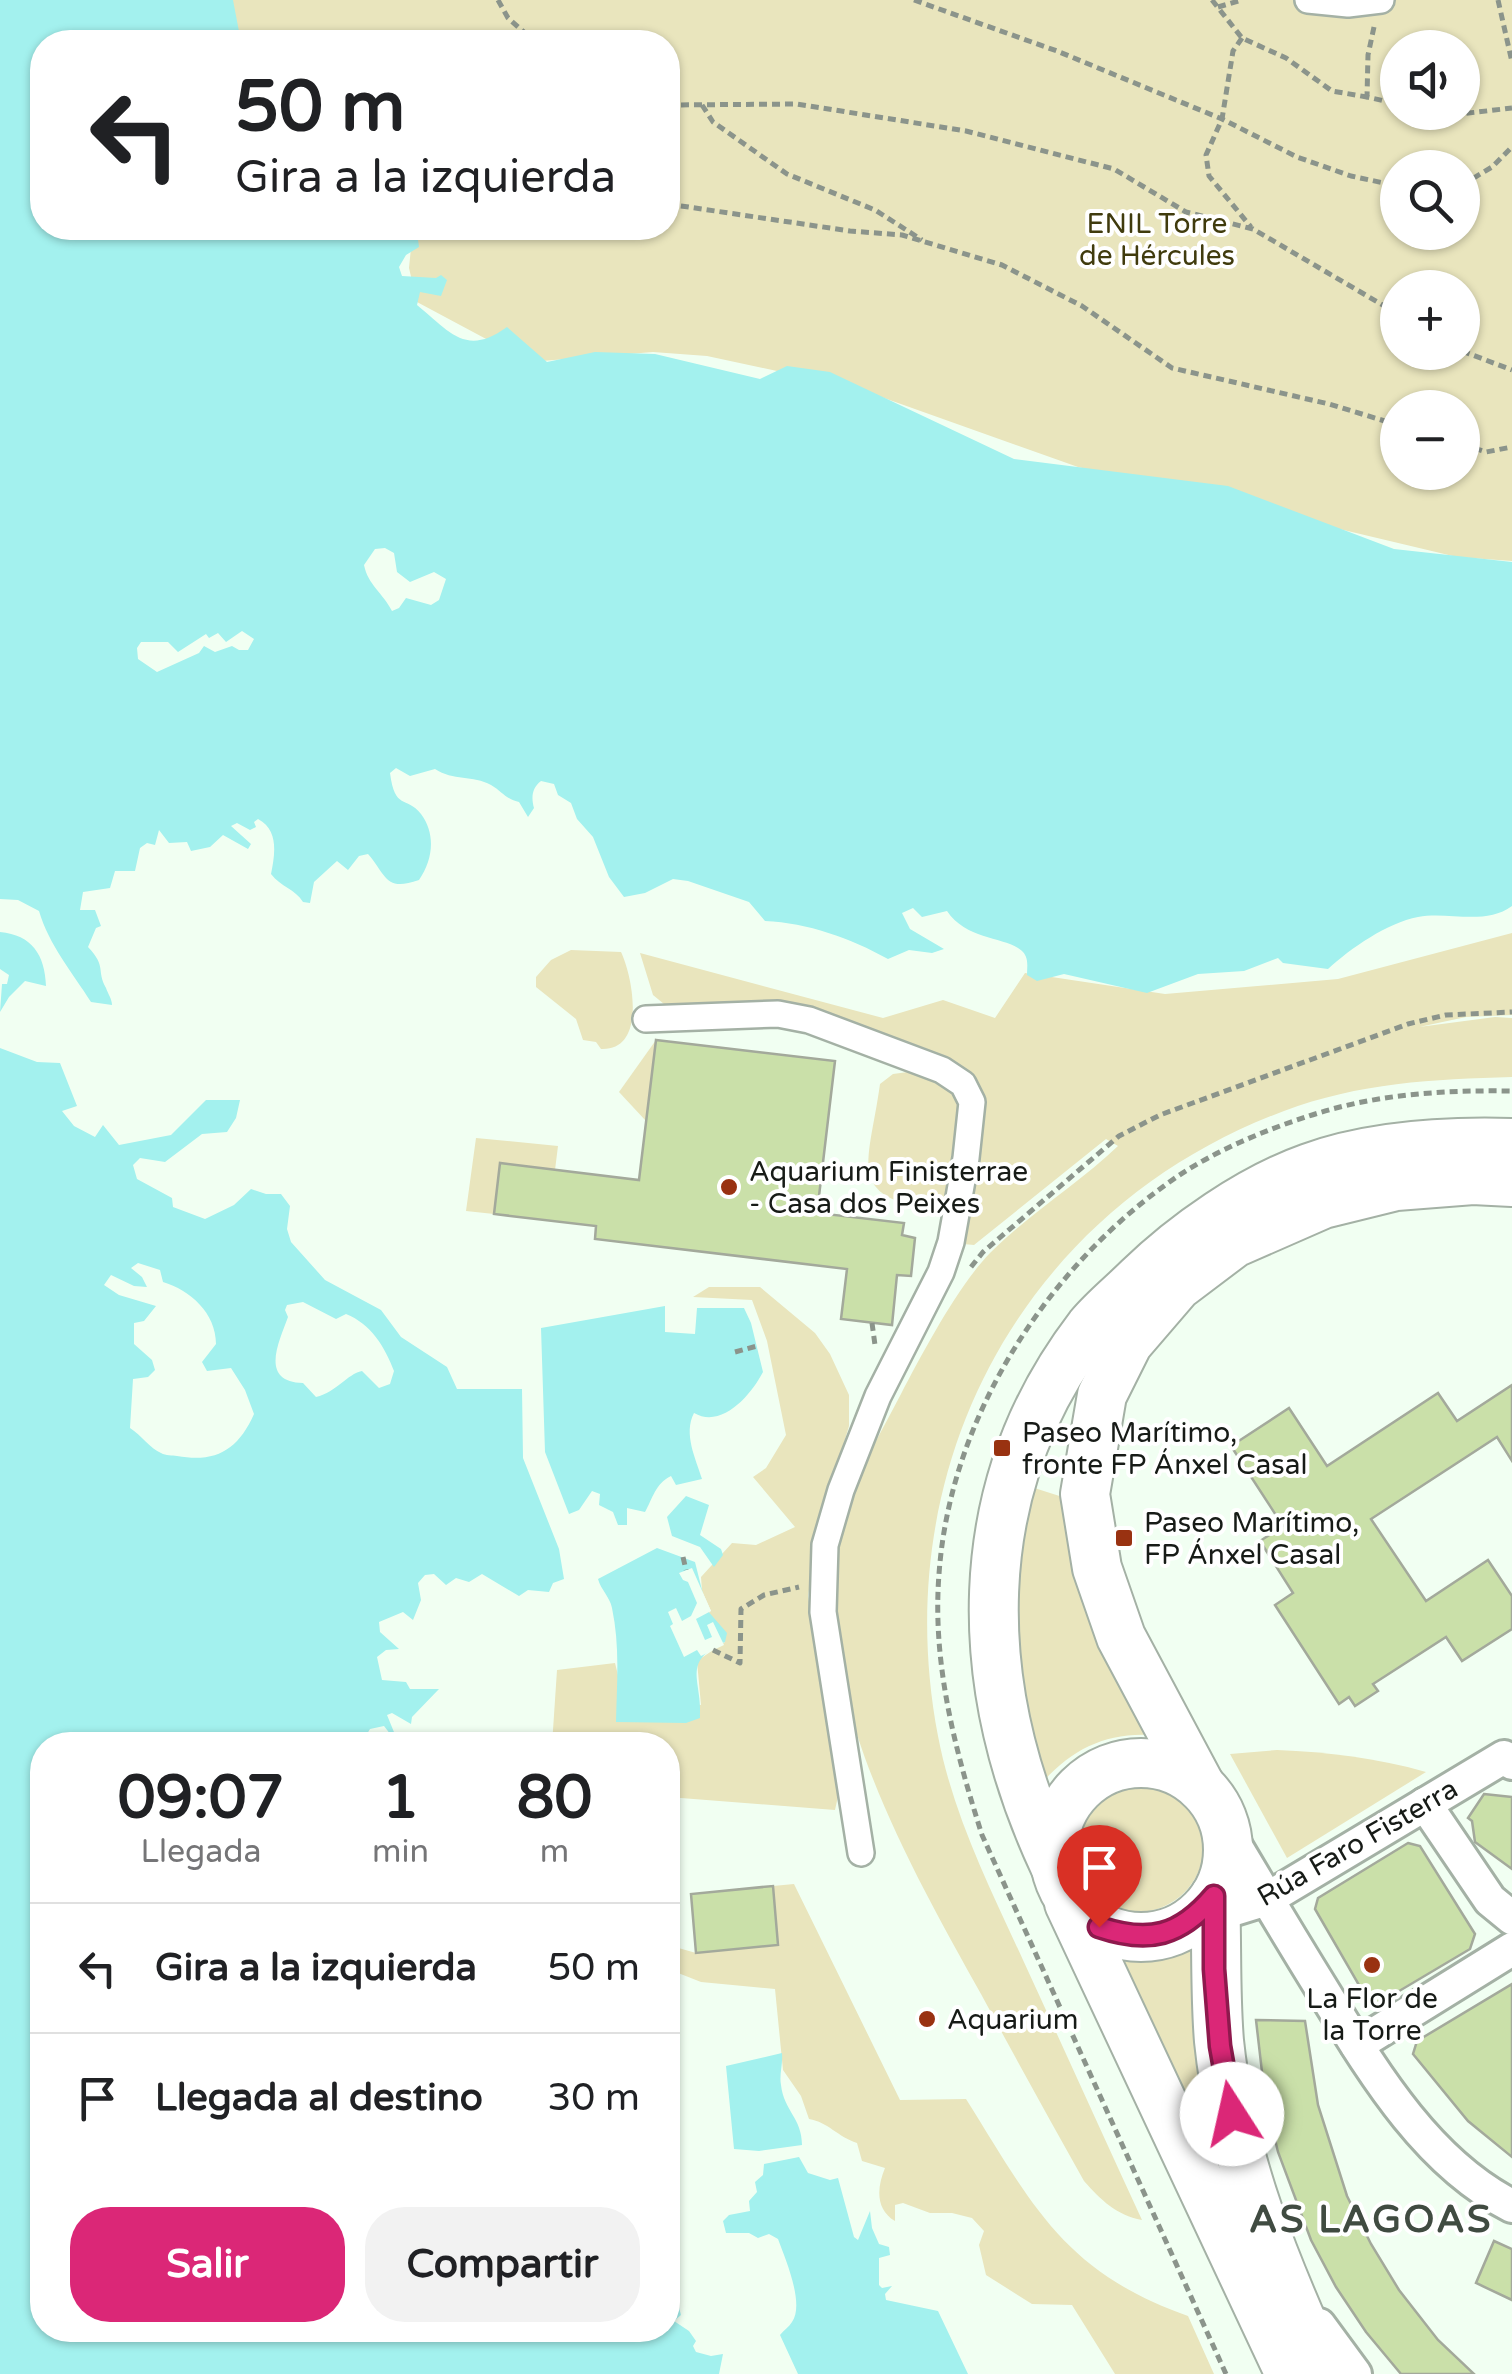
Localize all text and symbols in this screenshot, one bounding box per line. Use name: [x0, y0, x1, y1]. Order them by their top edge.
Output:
map controls: [1380, 30, 1480, 490]
button: sound: [1380, 30, 1480, 130]
text: 50 m: [235, 66, 405, 150]
icon: left: [70, 70, 200, 200]
button: search: [1380, 150, 1480, 250]
text: Gira a la izquierda: [235, 151, 616, 205]
park label: ENIL Torre de Hércules: [1079, 207, 1235, 273]
button: +: [1380, 270, 1480, 370]
button: −: [1380, 390, 1480, 490]
place label: Aquarium Finisterrae - Casa dos Peixes: [749, 1155, 1028, 1221]
marker: Aquarium Finisterrae - Casa dos Peixes: [718, 1176, 740, 1198]
place label: Paseo Marítimo, fronte FP Ánxel Casal: [1022, 1416, 1308, 1482]
marker: Paseo Marítimo, fronte FP Ánxel Casal: [991, 1437, 1013, 1459]
place label: Paseo Marítimo, FP Ánxel Casal: [1144, 1506, 1359, 1572]
marker: Paseo Marítimo, FP Ánxel Casal: [1113, 1527, 1135, 1549]
text: 09:07: [118, 1762, 284, 1834]
text: 1: [382, 1762, 419, 1834]
text: 80: [517, 1762, 592, 1834]
street label: Rúa Faro Fisterra: [1251, 1772, 1464, 1914]
pin: [1057, 1825, 1142, 1928]
text: Llegada: [141, 1833, 261, 1871]
text: min: [372, 1833, 429, 1871]
text: m: [540, 1833, 569, 1871]
icon: arrive: [1072, 1840, 1127, 1895]
icon: left: [70, 1941, 125, 1996]
text: Gira a la izquierda: [155, 1945, 477, 1991]
text: 50 m: [548, 1945, 640, 1991]
marker: La Flor de la Torre: [1361, 1954, 1383, 1976]
place label: La Flor de la Torre: [1306, 1982, 1438, 2048]
place label: Aquarium: [947, 2003, 1078, 2037]
marker: Aquarium: [916, 2008, 938, 2030]
position arrow: [1180, 2062, 1284, 2166]
icon: arrive: [70, 2071, 125, 2126]
text: Llegada al destino: [155, 2075, 483, 2121]
text: 30 m: [548, 2075, 640, 2121]
district label: AS LAGOAS: [1249, 2197, 1493, 2243]
button: Salir: [70, 2207, 345, 2322]
button: Compartir: [365, 2207, 640, 2322]

